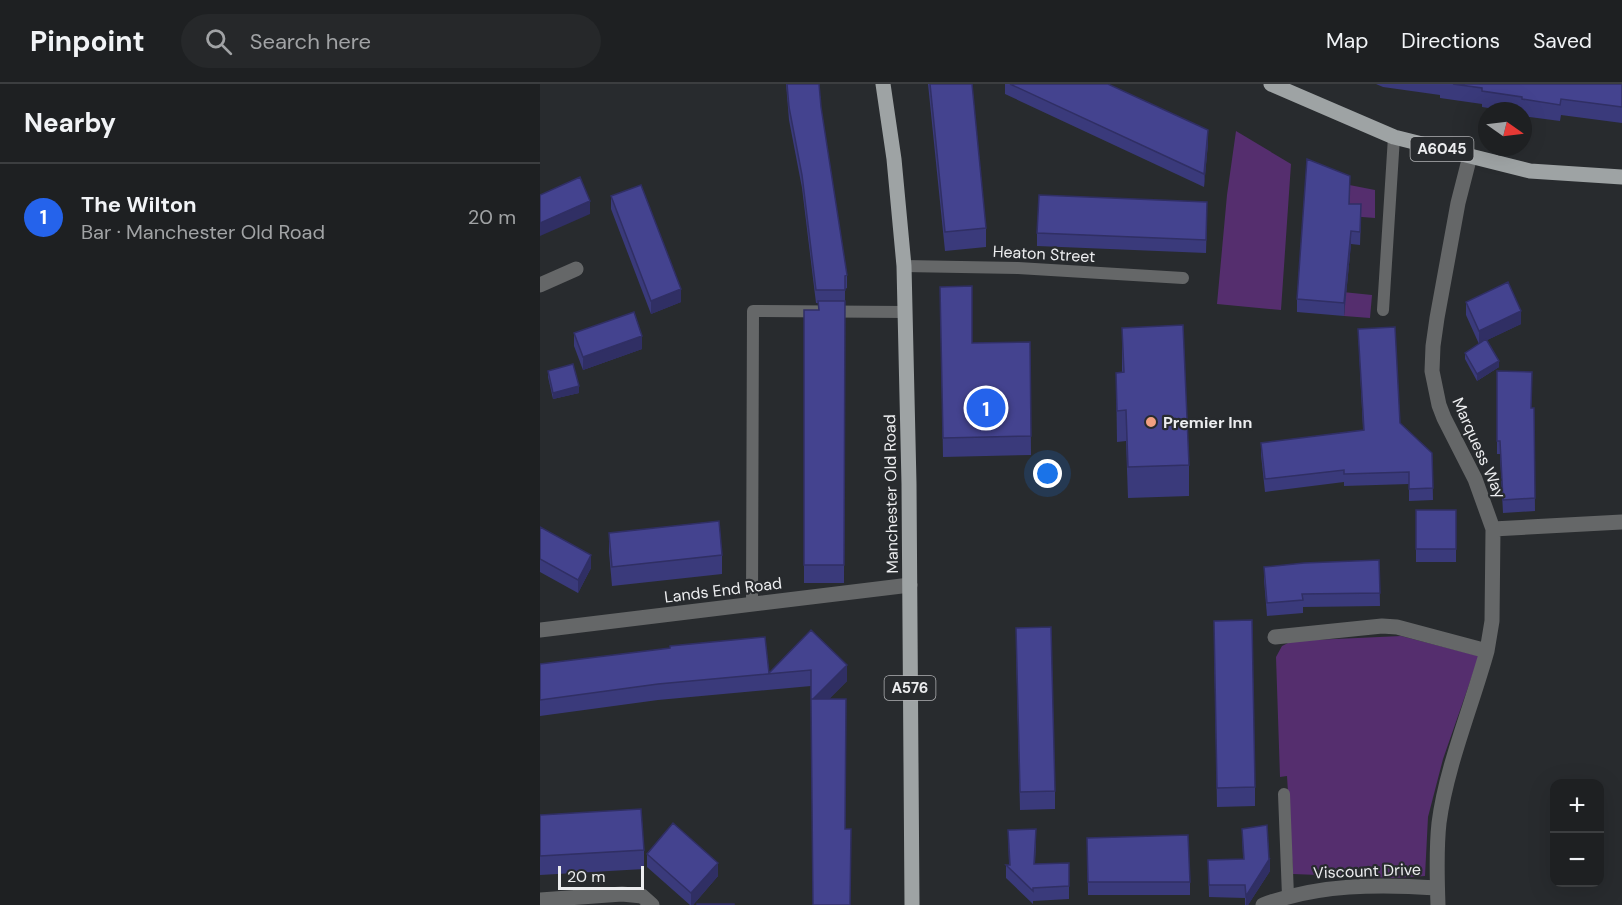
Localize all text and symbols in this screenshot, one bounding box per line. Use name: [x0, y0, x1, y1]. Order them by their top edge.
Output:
search box: [181, 14, 601, 68]
text: Pinpoint: [30, 23, 145, 60]
icon: search: [202, 25, 235, 58]
text: Search here: [250, 27, 371, 56]
text: Map: [1326, 27, 1368, 55]
text: Directions: [1401, 27, 1500, 55]
text: Saved: [1533, 27, 1592, 55]
north arrow: [1478, 102, 1532, 156]
text: Nearby: [24, 106, 116, 140]
road number: A6045: [1410, 137, 1474, 161]
text: The Wilton: [81, 190, 197, 219]
text: 1: [40, 204, 47, 230]
text: 20 m: [468, 204, 516, 230]
text: Bar · Manchester Old Road: [81, 219, 325, 245]
street label: Heaton Street: [992, 241, 1096, 267]
pin: 1: [966, 386, 1006, 430]
street label: Marquess Way: [1447, 394, 1511, 502]
place label: Premier Inn: [1163, 412, 1252, 433]
street label: Manchester Old Road: [879, 414, 903, 574]
marker: Premier Inn: [1144, 415, 1158, 429]
your location: [1033, 459, 1062, 488]
street label: Lands End Road: [663, 572, 783, 608]
road number: A576: [884, 676, 935, 700]
map controls: [1550, 779, 1604, 887]
button: +: [1550, 779, 1604, 833]
button: −: [1550, 833, 1604, 887]
street label: Viscount Drive: [1313, 859, 1421, 883]
scale bar: [558, 863, 644, 890]
text: 20 m: [567, 866, 606, 887]

